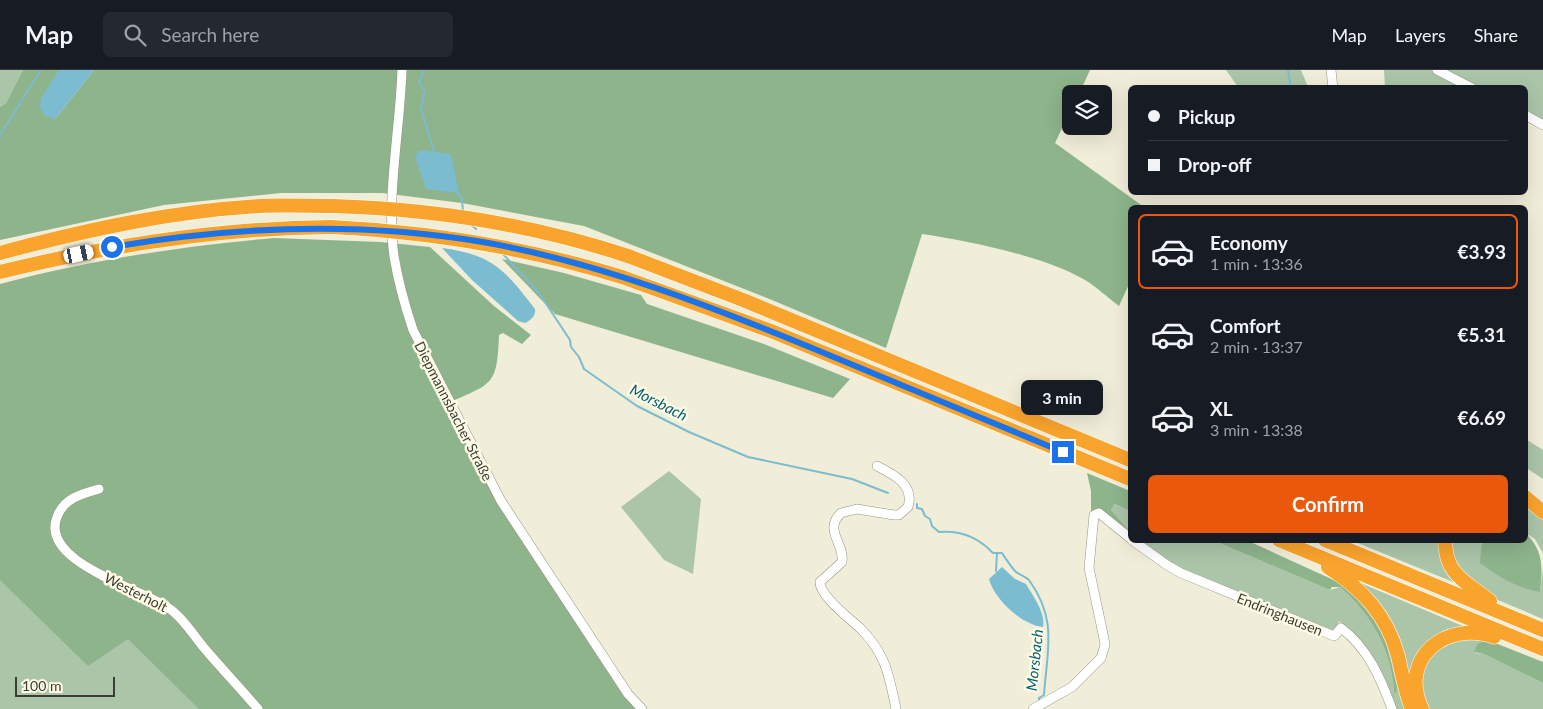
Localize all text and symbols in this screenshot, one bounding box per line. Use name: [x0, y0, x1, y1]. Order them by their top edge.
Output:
search box: [103, 12, 453, 57]
text: Map: [25, 20, 73, 49]
icon: search: [121, 21, 149, 49]
text: Search here: [161, 23, 259, 46]
text: Map: [1331, 24, 1367, 46]
text: Layers: [1395, 24, 1446, 46]
text: Share: [1474, 24, 1518, 46]
map controls: [1062, 85, 1112, 135]
button: layers: [1062, 85, 1112, 135]
text: Pickup: [1178, 105, 1235, 128]
text: Drop-off: [1178, 153, 1252, 176]
icon: car: [1150, 229, 1195, 274]
text: Economy: [1210, 231, 1288, 254]
route start: [101, 236, 123, 258]
text: €3.93: [1457, 240, 1506, 263]
car: [62, 244, 95, 264]
text: 1 min · 13:36: [1210, 254, 1303, 273]
icon: car: [1150, 312, 1195, 357]
text: Comfort: [1210, 314, 1281, 337]
text: €5.31: [1457, 323, 1506, 346]
text: 2 min · 13:37: [1210, 337, 1303, 356]
street label: Diepmannsbacher Straße: [411, 338, 497, 484]
water label: Morsbach: [627, 380, 691, 424]
callout: 3 min: [1022, 380, 1104, 414]
text: 3 min: [1042, 388, 1082, 407]
icon: car: [1150, 395, 1195, 440]
text: XL: [1210, 397, 1233, 420]
text: €6.69: [1457, 406, 1506, 429]
text: 3 min · 13:38: [1210, 420, 1303, 439]
route end: [1052, 441, 1074, 463]
button: Confirm: [1148, 475, 1508, 533]
street label: Westerholt: [102, 569, 170, 615]
street label: Endringhausen: [1235, 589, 1325, 639]
water label: Morsbach: [1022, 628, 1046, 692]
scale bar: [15, 674, 115, 697]
text: 100 m: [22, 677, 61, 694]

